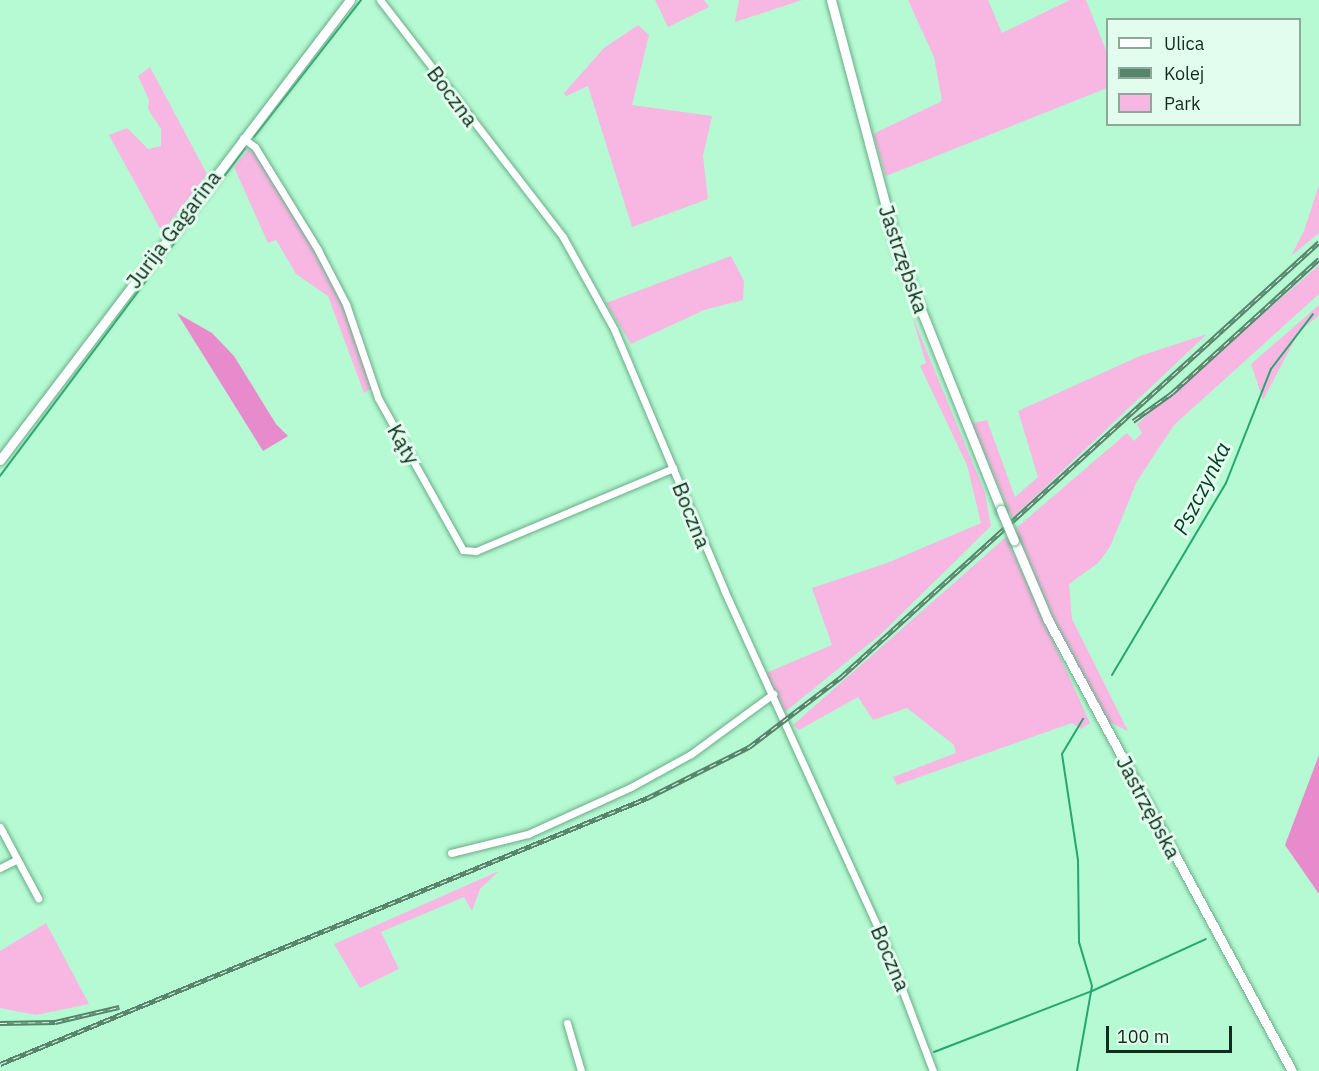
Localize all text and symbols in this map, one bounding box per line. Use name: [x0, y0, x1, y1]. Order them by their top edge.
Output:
legend: [1106, 18, 1301, 126]
text: Ulica: [1164, 32, 1204, 55]
street label: Boczna: [422, 61, 484, 131]
text: Kolej: [1164, 62, 1204, 85]
text: Park: [1164, 92, 1200, 115]
street label: Jurija Gagarina: [120, 165, 226, 293]
street label: Jastrzębska: [874, 202, 934, 316]
street label: Kąty: [383, 419, 425, 469]
water label: Pszczynka: [1167, 437, 1235, 539]
street label: Boczna: [667, 478, 717, 552]
street label: Jastrzębska: [1111, 751, 1187, 863]
street label: Boczna: [866, 921, 916, 995]
scale bar: [1109, 1014, 1235, 1052]
text: 100 m: [1117, 1025, 1169, 1048]

